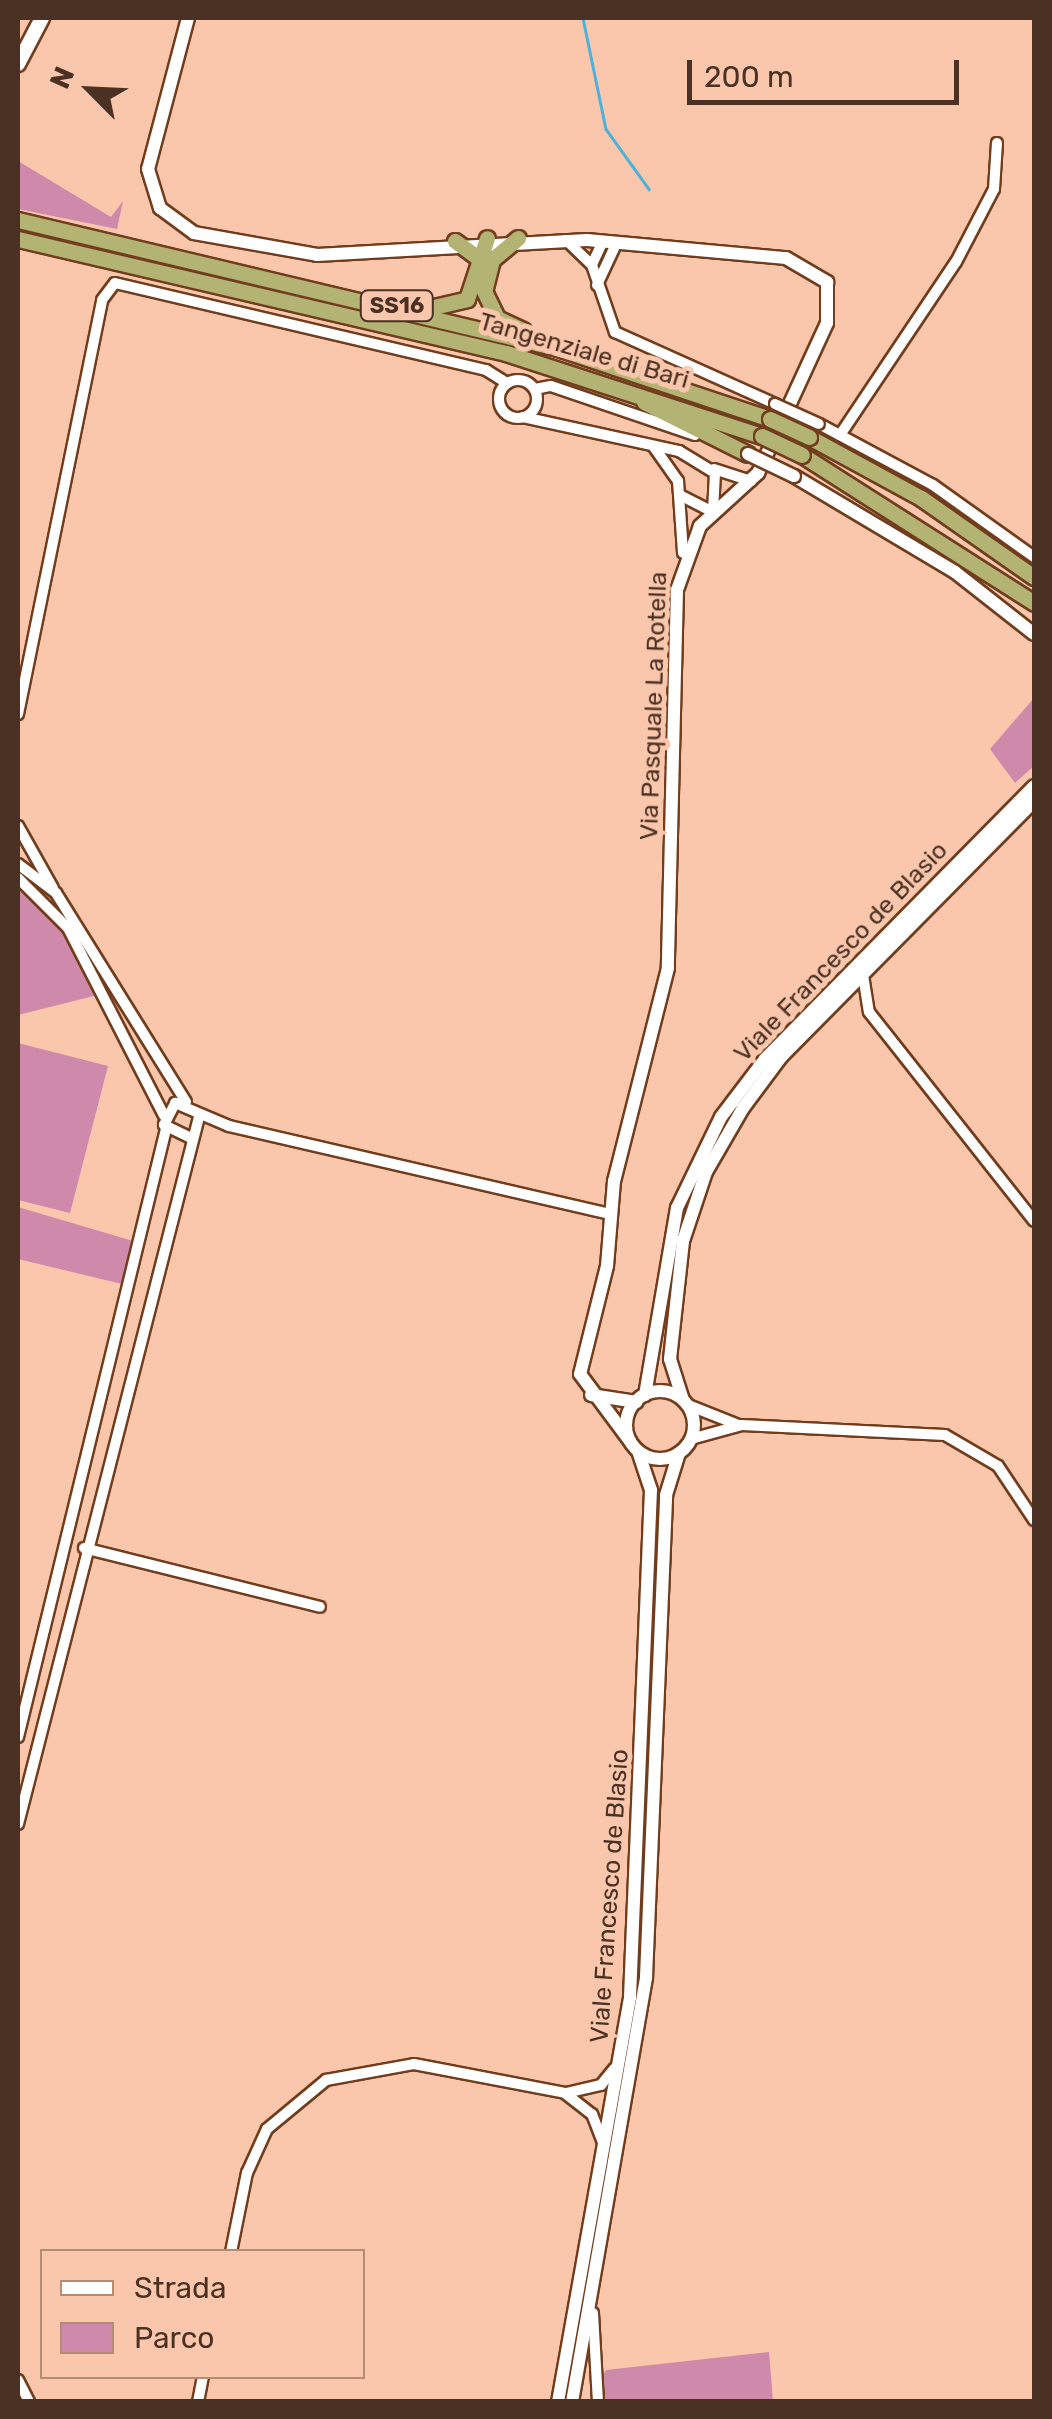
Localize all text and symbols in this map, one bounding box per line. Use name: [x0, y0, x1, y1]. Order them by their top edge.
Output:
north arrow: [40, 40, 140, 140]
scale bar: [692, 40, 964, 102]
text: 200 m: [704, 59, 794, 95]
text: N: [43, 62, 81, 94]
road number: SS16: [360, 289, 434, 323]
street label: Tangenziale di Bari: [476, 307, 692, 395]
street label: Via Pasquale La Rotella: [634, 571, 674, 841]
street label: Viale Francesco de Blasio: [728, 836, 954, 1068]
street label: Viale Francesco de Blasio: [585, 1748, 635, 2044]
legend: [40, 2249, 365, 2379]
text: Strada: [134, 2270, 227, 2306]
text: Parco: [134, 2320, 214, 2356]

